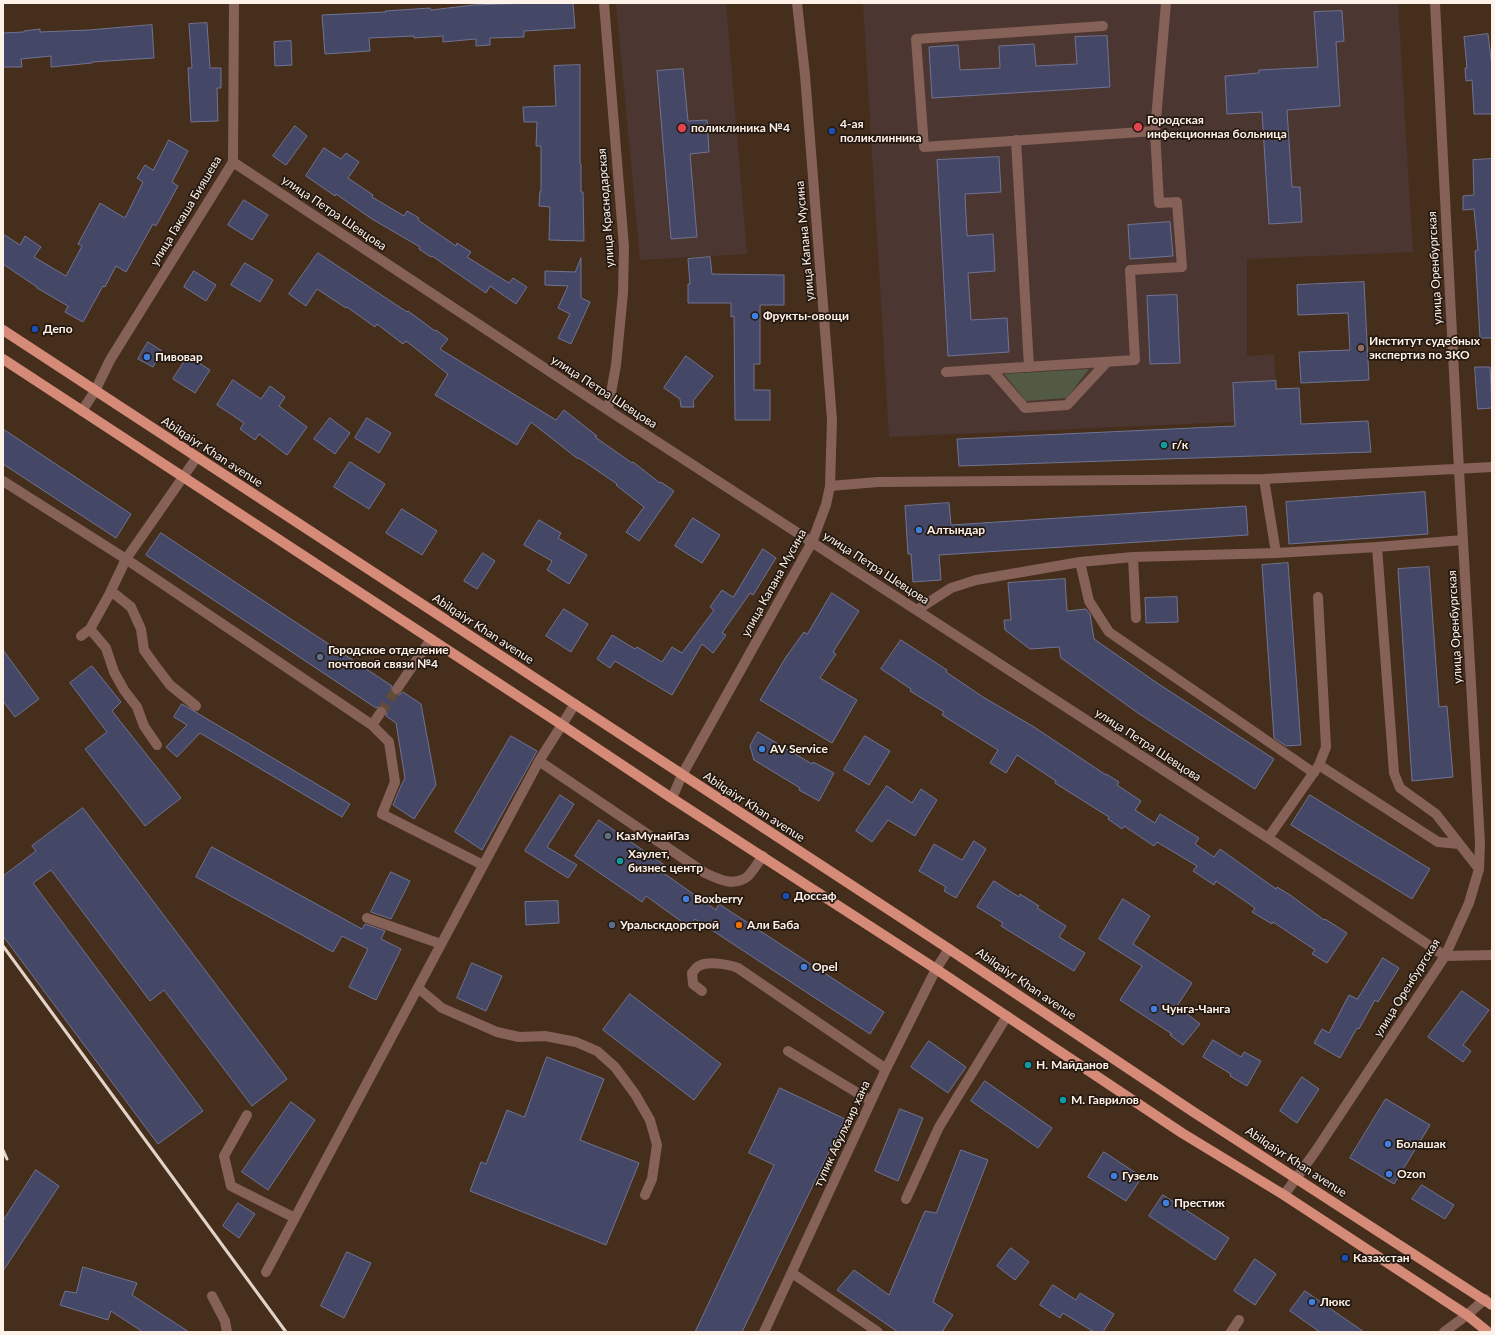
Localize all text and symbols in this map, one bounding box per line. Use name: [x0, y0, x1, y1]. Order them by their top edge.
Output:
place label: Городская инфекционная больница: [1147, 113, 1287, 141]
place label: 4-ая поликлинника: [840, 117, 922, 145]
place label: поликлиника №4: [691, 121, 790, 135]
marker: Городская инфекционная больница: [1132, 121, 1144, 133]
marker: поликлиника №4: [676, 122, 688, 134]
marker: 4-ая поликлинника: [827, 126, 837, 136]
street label: улица Краснодарская: [595, 148, 617, 268]
street label: улица Гакаша Бияшева: [147, 153, 225, 269]
street label: улица Петра Шевцова: [279, 173, 389, 253]
street label: улица Капана Мусина: [793, 180, 817, 302]
street label: улица Оренбургская: [1425, 211, 1445, 325]
place label: Фрукты-овощи: [763, 309, 849, 323]
marker: Фрукты-овощи: [750, 311, 760, 321]
place label: Депо: [43, 322, 73, 336]
marker: Депо: [30, 324, 40, 334]
place label: Институт судебных экспертиз по ЗКО: [1369, 334, 1480, 362]
marker: Институт судебных экспертиз по ЗКО: [1356, 343, 1366, 353]
place label: Пивовар: [155, 350, 203, 364]
marker: Пивовар: [142, 352, 152, 362]
street label: улица Петра Шевцова: [548, 352, 660, 432]
street label: Abilqaiyr Khan avenue: [159, 414, 265, 490]
place label: г/к: [1172, 438, 1188, 452]
marker: г/к: [1159, 440, 1169, 450]
place label: Алтындар: [927, 523, 985, 537]
marker: Алтындар: [914, 525, 924, 535]
street label: улица Капана Мусина: [738, 527, 810, 639]
street label: улица Петра Шевцова: [820, 528, 932, 608]
street label: улица Оренбургская: [1445, 570, 1465, 684]
street label: Abilqaiyr Khan avenue: [430, 591, 536, 667]
place label: Городское отделение почтовой связи №4: [328, 643, 449, 671]
marker: Городское отделение почтовой связи №4: [315, 652, 325, 662]
street label: улица Петра Шевцова: [1092, 705, 1204, 785]
place label: AV Service: [770, 742, 828, 756]
marker: AV Service: [757, 744, 767, 754]
street label: Abilqaiyr Khan avenue: [701, 769, 807, 845]
place label: КазМунайГаз: [616, 829, 689, 843]
marker: КазМунайГаз: [603, 831, 613, 841]
place label: Хаулет, бизнес центр: [628, 847, 703, 875]
marker: Хаулет, бизнес центр: [615, 856, 625, 866]
place label: Доссаф: [794, 889, 837, 903]
marker: Доссаф: [781, 891, 791, 901]
place label: Boxberry: [694, 892, 743, 906]
marker: Boxberry: [681, 894, 691, 904]
place label: Уральскдорстрой: [620, 918, 719, 932]
place label: Али Баба: [747, 918, 799, 932]
marker: Уральскдорстрой: [607, 920, 617, 930]
marker: Али Баба: [734, 920, 744, 930]
street label: улица Оренбургская: [1371, 936, 1443, 1040]
street label: Abilqaiyr Khan avenue: [973, 945, 1079, 1023]
place label: Opel: [812, 960, 838, 974]
marker: Opel: [799, 962, 809, 972]
place label: Чунга-Чанга: [1162, 1002, 1230, 1016]
marker: Чунга-Чанга: [1149, 1004, 1159, 1014]
place label: Н. Майданов: [1036, 1058, 1109, 1072]
marker: Н. Майданов: [1023, 1060, 1033, 1070]
street label: тупик Абулхаир хана: [811, 1078, 873, 1190]
place label: М. Гаврилов: [1071, 1093, 1139, 1107]
marker: М. Гаврилов: [1058, 1095, 1068, 1105]
street label: Abilqaiyr Khan avenue: [1243, 1124, 1349, 1200]
place label: Болашак: [1396, 1137, 1446, 1151]
marker: Болашак: [1383, 1139, 1393, 1149]
place label: Ozon: [1397, 1167, 1426, 1181]
place label: Гузель: [1122, 1169, 1158, 1183]
marker: Ozon: [1384, 1169, 1394, 1179]
marker: Гузель: [1109, 1171, 1119, 1181]
place label: Престиж: [1174, 1196, 1225, 1210]
marker: Престиж: [1161, 1198, 1171, 1208]
place label: Казахстан: [1353, 1251, 1410, 1265]
marker: Казахстан: [1340, 1253, 1350, 1263]
place label: Люкс: [1320, 1295, 1351, 1309]
marker: Люкс: [1307, 1297, 1317, 1307]

